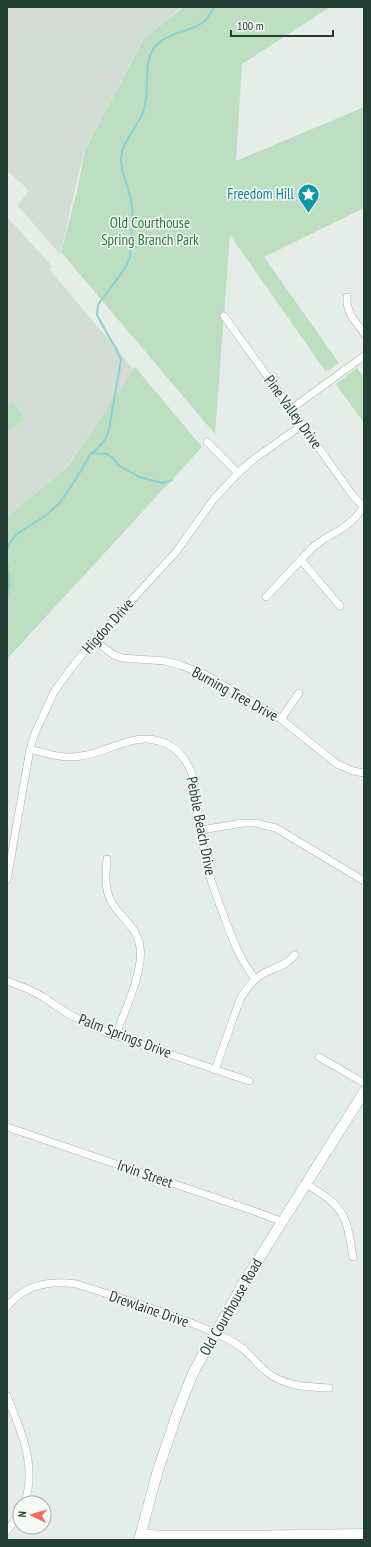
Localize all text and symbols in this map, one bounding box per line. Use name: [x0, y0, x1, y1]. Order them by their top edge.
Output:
scale bar: [231, 12, 333, 38]
text: 100 m: [237, 18, 264, 33]
place icon: Freedom Hill: [296, 181, 322, 214]
place label: Freedom Hill: [227, 184, 295, 203]
park label: Old Courthouse Spring Branch Park: [101, 213, 199, 249]
street label: Pine Valley Drive: [260, 371, 327, 452]
street label: Higdon Drive: [78, 594, 137, 657]
street label: Burning Tree Drive: [189, 662, 282, 725]
street label: Pebble Beach Drive: [183, 775, 220, 877]
street label: Palm Springs Drive: [76, 1009, 174, 1062]
street label: Irvin Street: [115, 1155, 175, 1192]
street label: Old Courthouse Road: [195, 1255, 266, 1359]
street label: Drewlaine Drive: [107, 1286, 191, 1331]
north arrow: [12, 1495, 52, 1535]
text: N: [15, 1511, 29, 1518]

